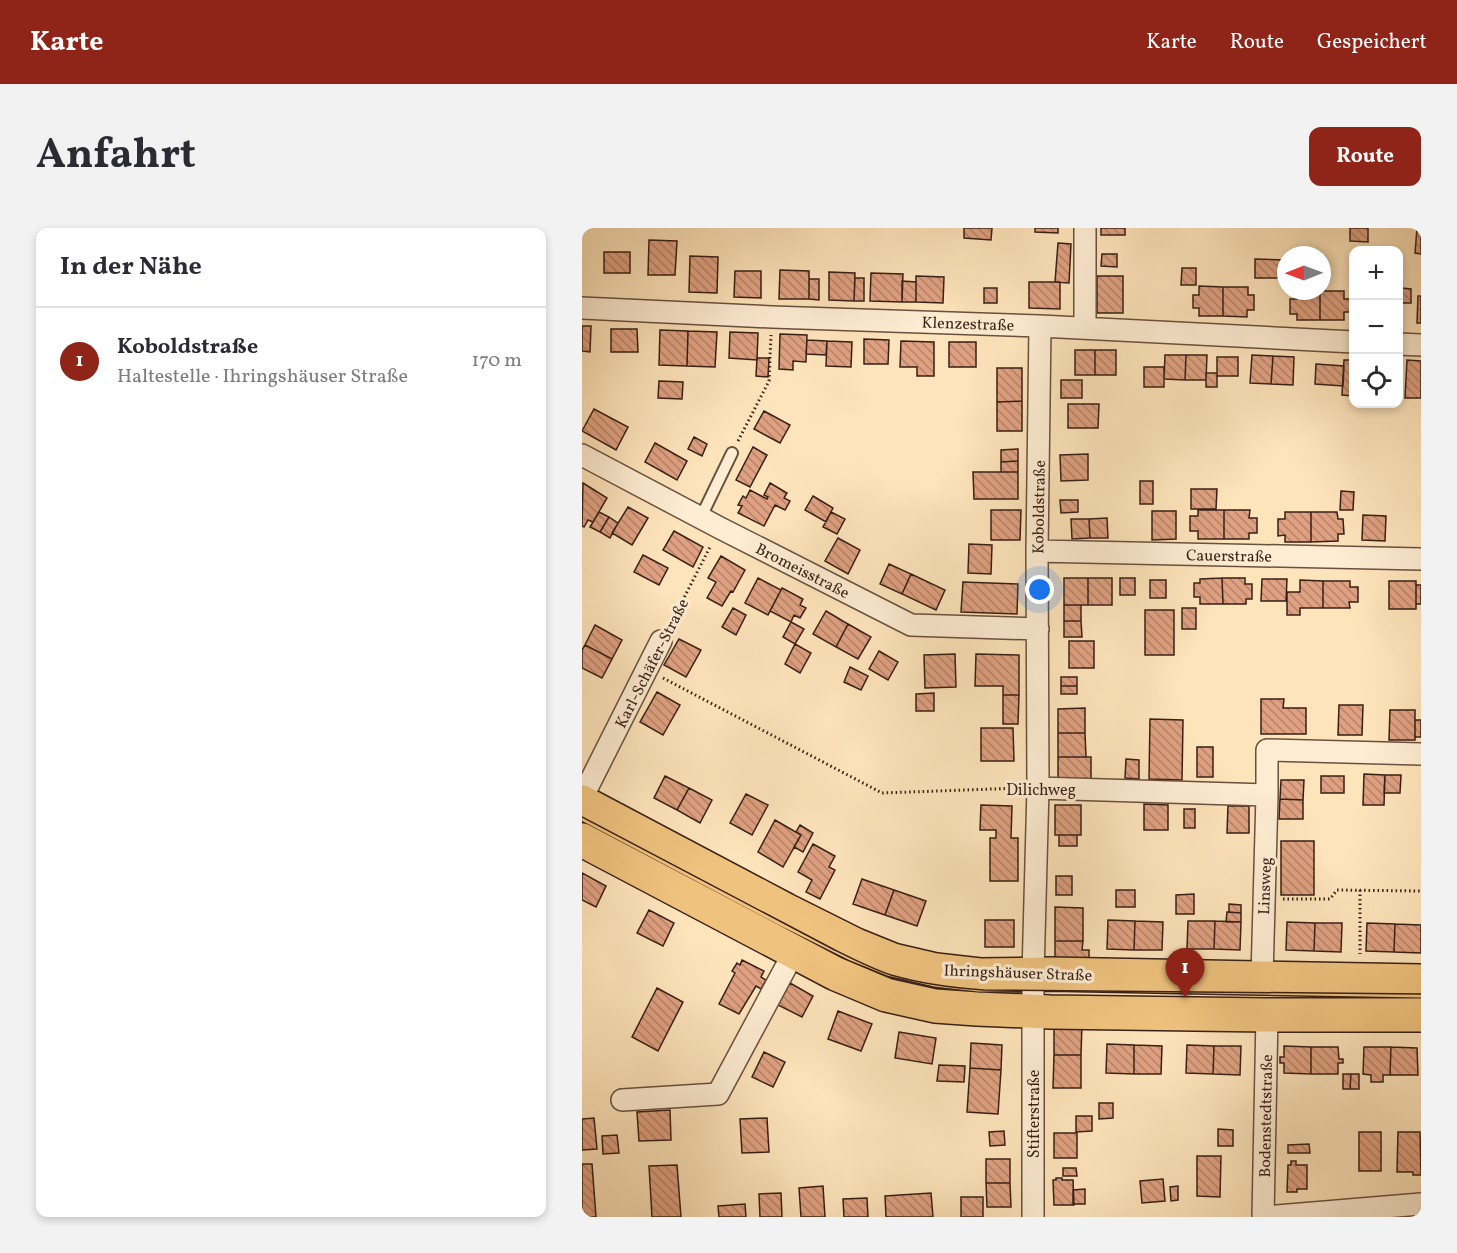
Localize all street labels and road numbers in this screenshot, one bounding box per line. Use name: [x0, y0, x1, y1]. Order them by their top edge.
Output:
street label: Klenzestraße: [921, 312, 1015, 338]
street label: Koboldstraße: [1028, 460, 1052, 554]
street label: Bromeisstraße: [751, 539, 853, 605]
street label: Cauerstraße: [1186, 545, 1272, 569]
street label: Karl-Schäfer-Straße: [611, 595, 695, 733]
street label: Dilichweg: [1006, 780, 1076, 802]
street label: Linsweg: [1254, 857, 1278, 915]
street label: Ihringshäuser Straße: [943, 960, 1092, 988]
street label: Bodenstedtstraße: [1255, 1054, 1279, 1178]
street label: Stifterstraße: [1024, 1070, 1046, 1158]

